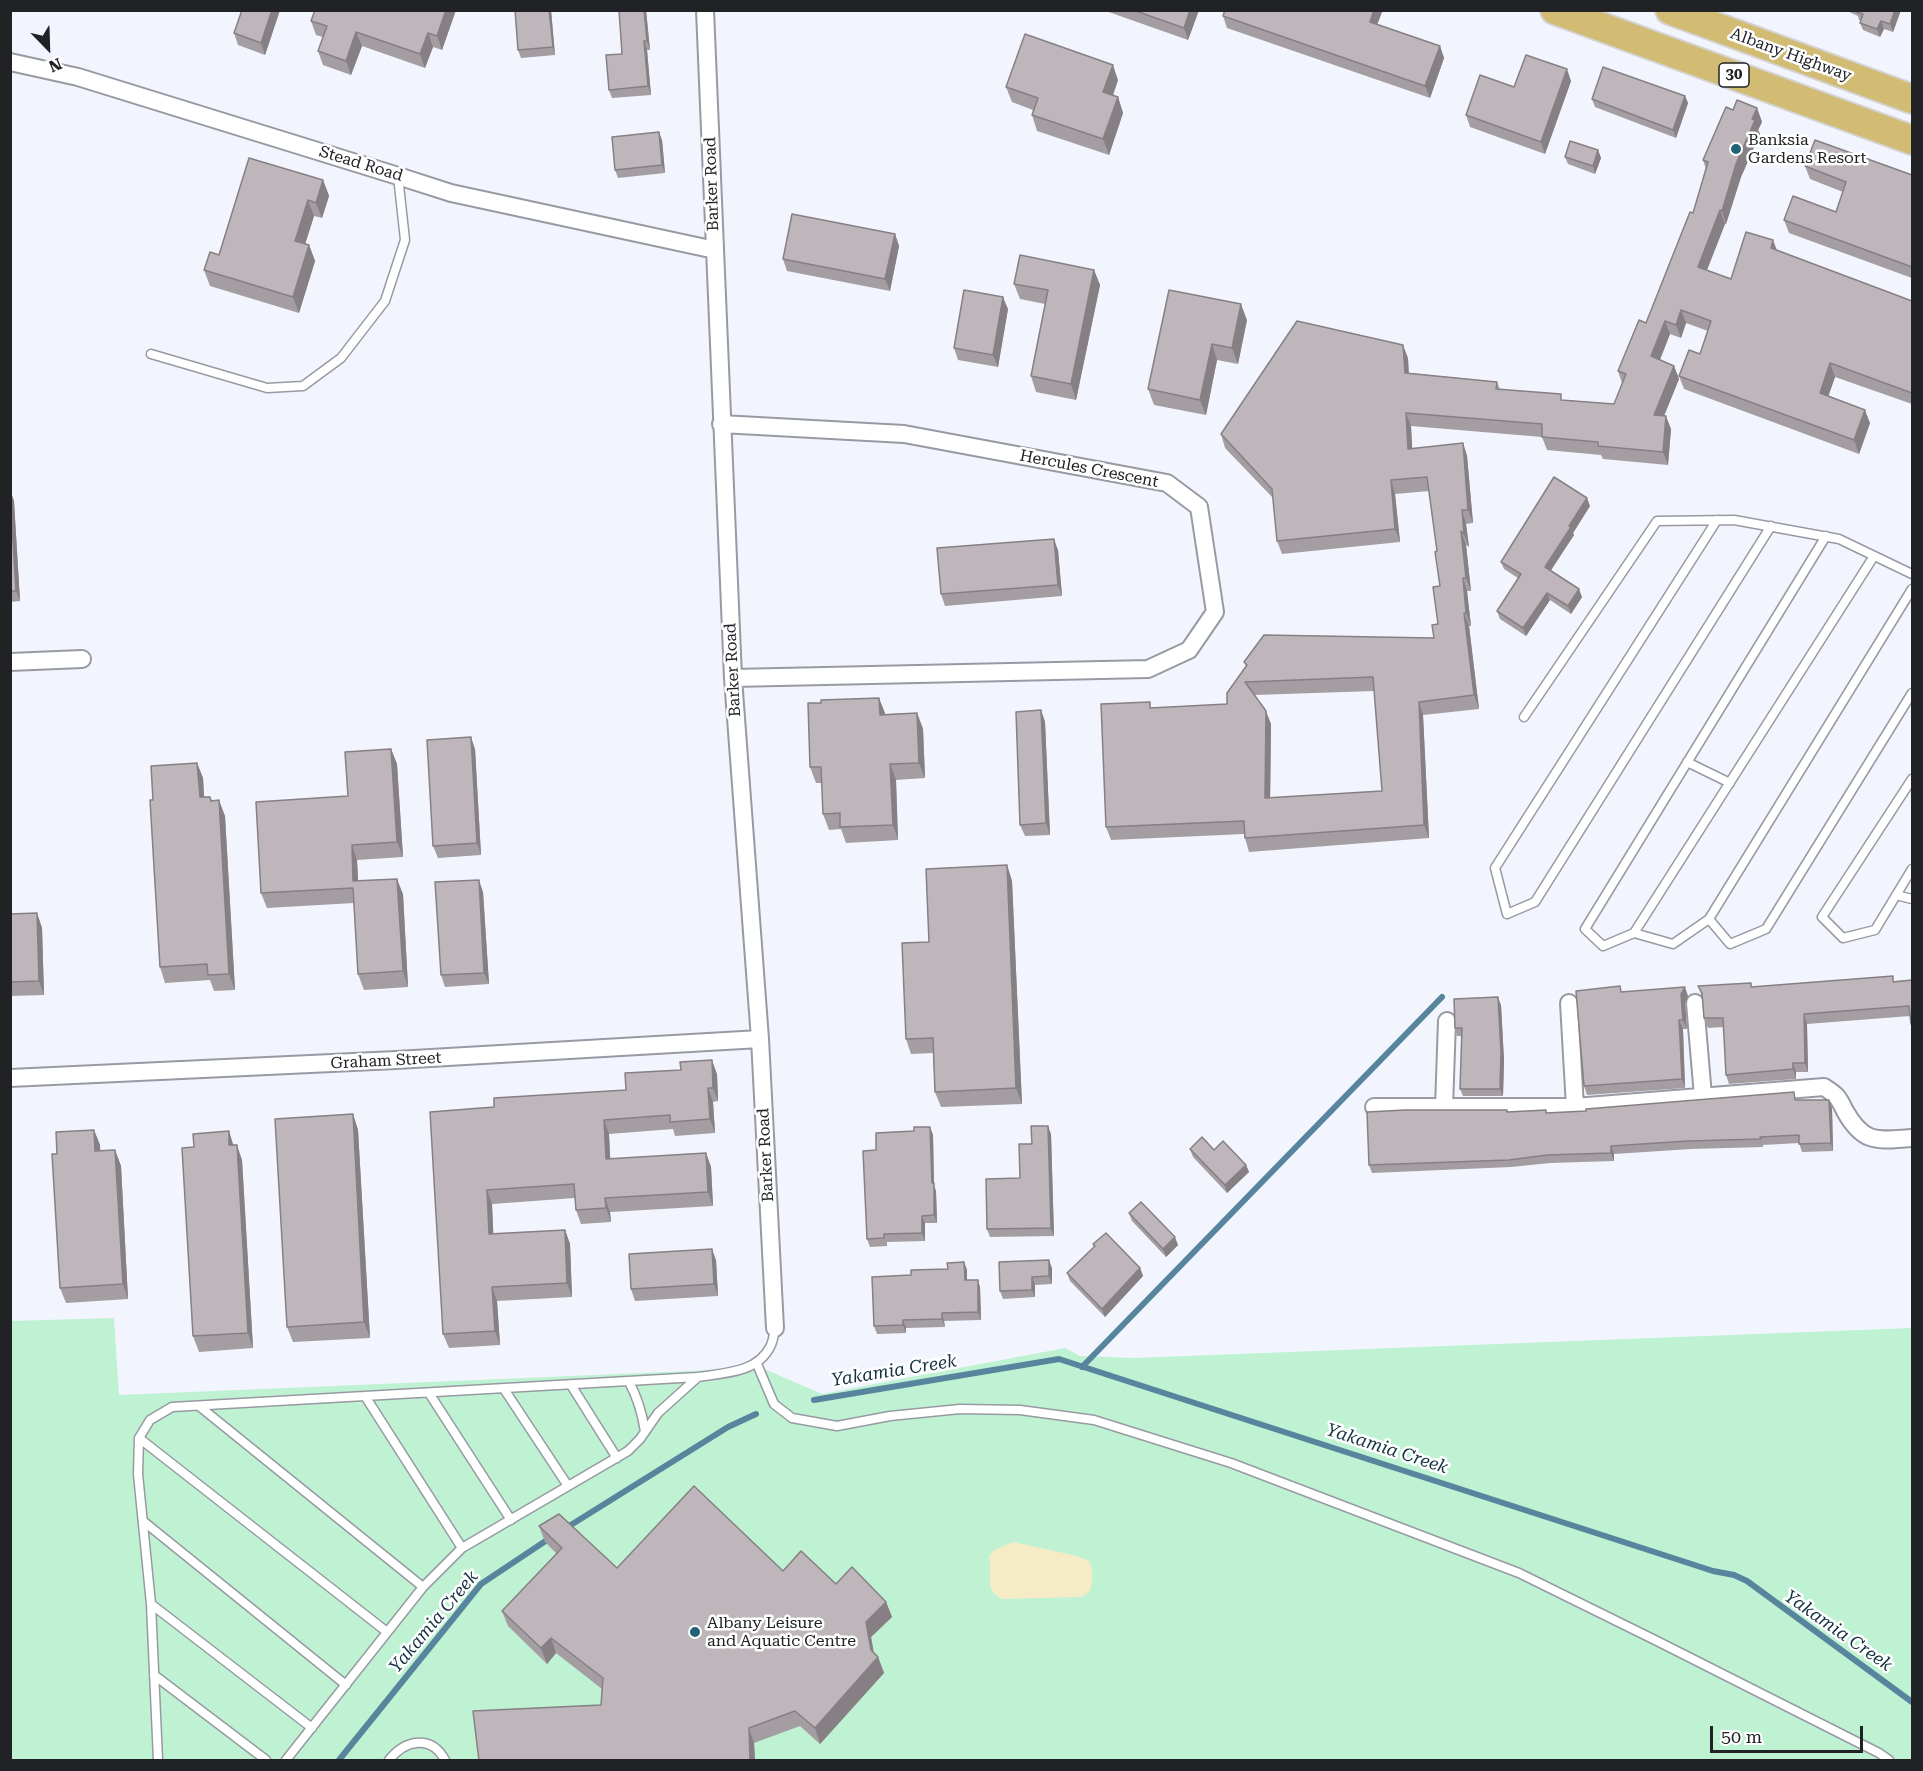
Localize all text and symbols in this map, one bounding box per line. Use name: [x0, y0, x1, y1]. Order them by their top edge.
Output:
north arrow: [18, 18, 78, 78]
street label: Albany Highway: [1728, 24, 1854, 86]
text: N: [46, 54, 65, 76]
road number: 30: [1719, 63, 1749, 87]
place label: Banksia Gardens Resort: [1748, 130, 1867, 168]
street label: Barker Road: [701, 137, 723, 231]
street label: Stead Road: [317, 142, 405, 186]
marker: Banksia Gardens Resort: [1729, 142, 1743, 156]
street label: Hercules Crescent: [1018, 446, 1160, 492]
street label: Barker Road: [721, 622, 745, 718]
street label: Graham Street: [330, 1049, 442, 1073]
street label: Barker Road: [754, 1107, 778, 1203]
water label: Yakamia Creek: [830, 1350, 958, 1392]
water label: Yakamia Creek: [1323, 1419, 1451, 1479]
water label: Yakamia Creek: [385, 1567, 483, 1677]
water label: Yakamia Creek: [1780, 1586, 1896, 1676]
place label: Albany Leisure and Aquatic Centre: [707, 1613, 856, 1651]
marker: Albany Leisure and Aquatic Centre: [688, 1625, 702, 1639]
scale bar: [1713, 1714, 1866, 1752]
text: 50 m: [1721, 1726, 1762, 1747]

